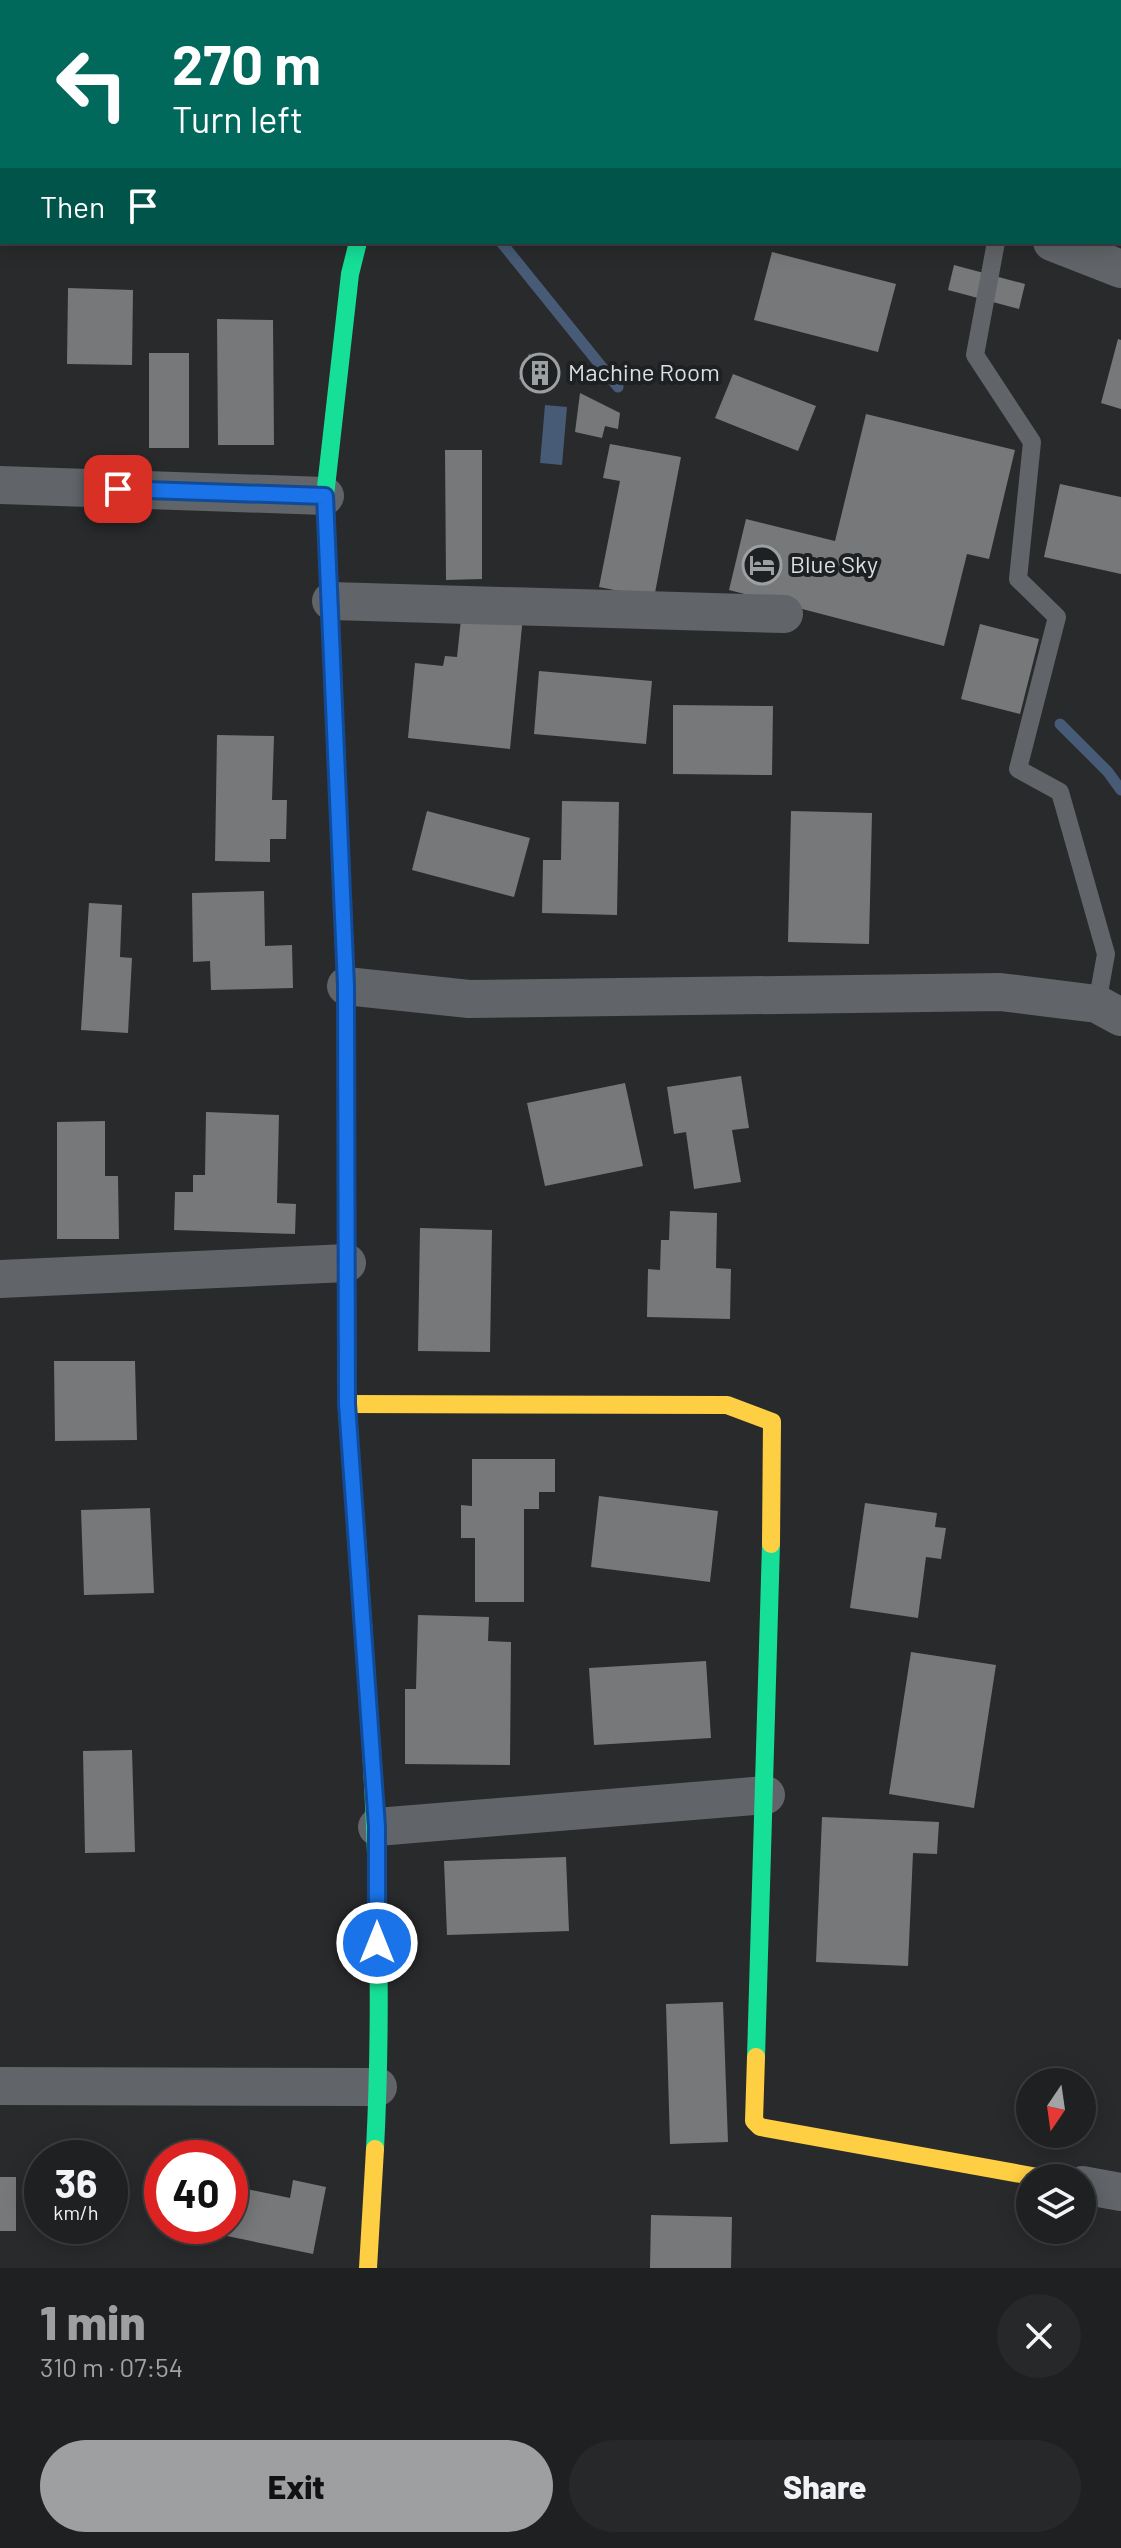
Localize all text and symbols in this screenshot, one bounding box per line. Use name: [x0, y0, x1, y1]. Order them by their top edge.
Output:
text: 270 m: [172, 29, 321, 96]
icon: left: [40, 32, 144, 136]
text: Turn left: [172, 97, 303, 140]
icon: arrive: [121, 184, 165, 228]
text: Then: [40, 188, 105, 224]
building icon: Machine Room: [519, 352, 561, 394]
place label: Machine Room: [568, 357, 720, 386]
pin: [84, 455, 152, 523]
icon: arrive: [96, 467, 140, 511]
hotel icon: Blue Sky: [741, 544, 783, 586]
place label: Blue Sky: [790, 549, 878, 578]
position arrow: [335, 1901, 419, 1985]
north arrow: [1016, 2068, 1096, 2148]
map controls: [1016, 2068, 1096, 2244]
speed limit sign: 40: [144, 2140, 248, 2244]
text: 36: [54, 2158, 98, 2206]
button: layers: [1016, 2164, 1096, 2244]
text: km/h: [53, 2200, 99, 2224]
text: 1 min: [40, 2292, 146, 2350]
button: close: [997, 2294, 1081, 2378]
text: 310 m · 07:54: [40, 2351, 183, 2382]
button: Exit: [40, 2440, 553, 2532]
button: Share: [569, 2440, 1081, 2532]

